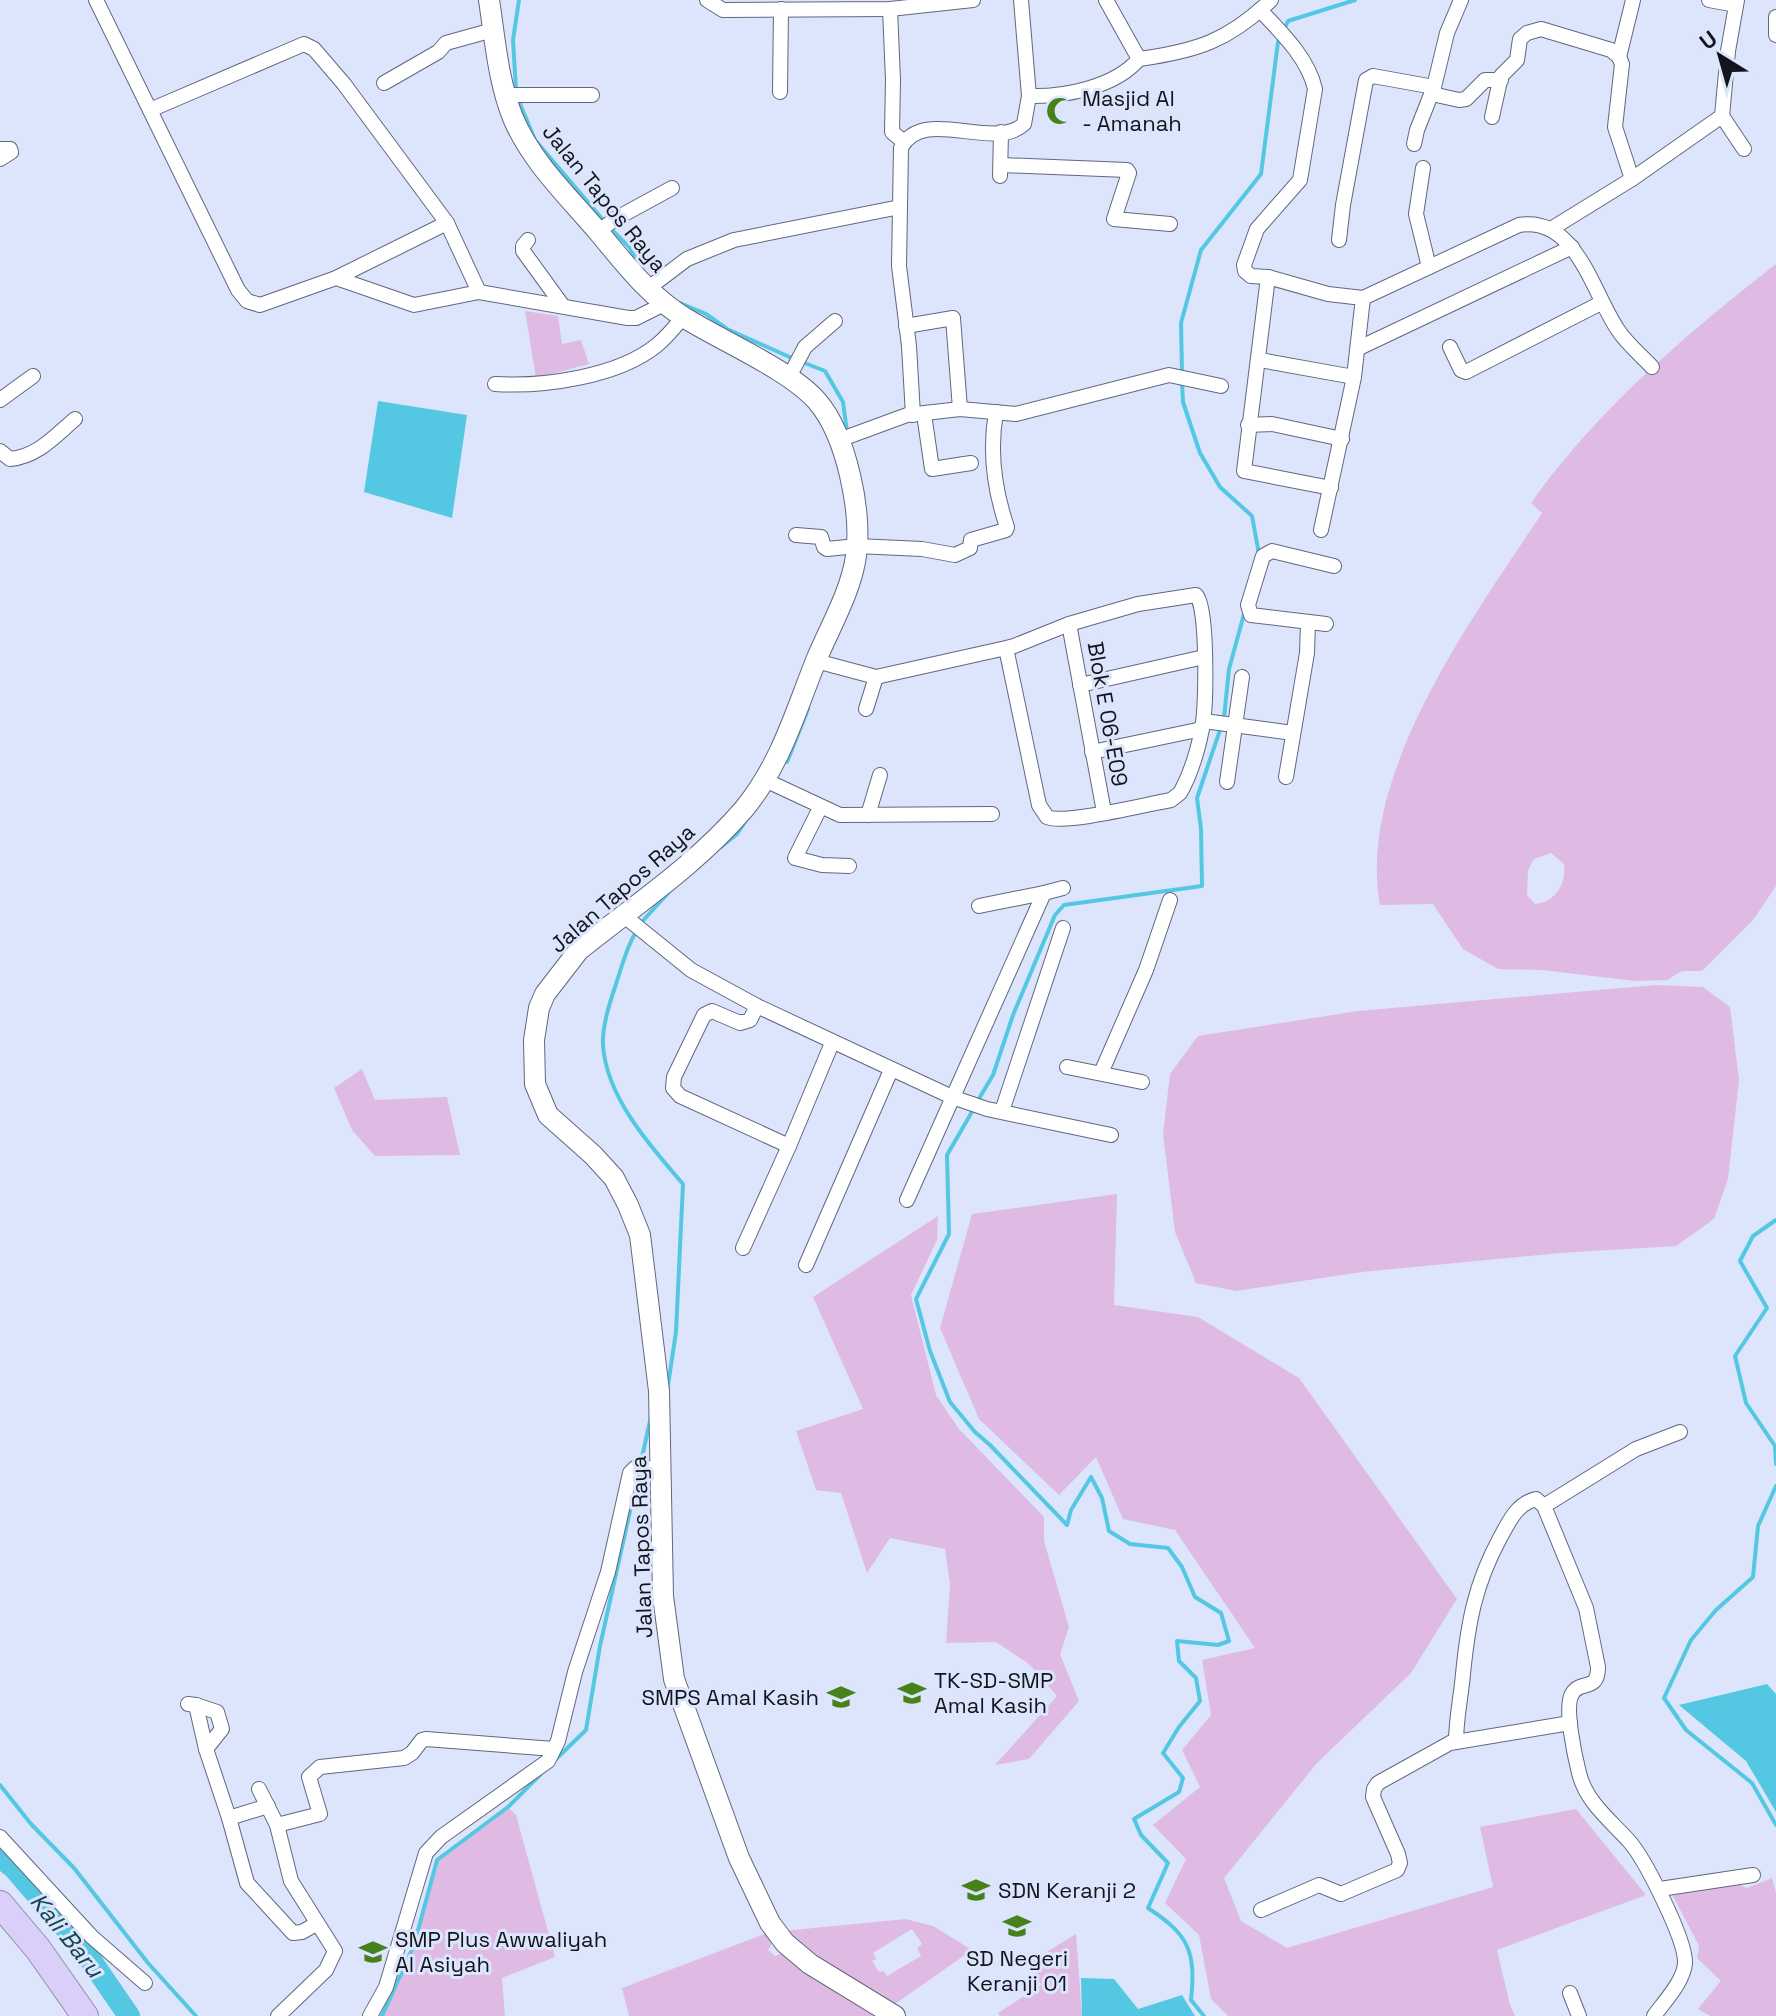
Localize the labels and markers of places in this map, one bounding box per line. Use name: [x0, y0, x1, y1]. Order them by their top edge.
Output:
place label: Masjid Al - Amanah: [1082, 84, 1182, 137]
mosque icon: Masjid Al - Amanah: [1045, 96, 1075, 126]
place label: TK-SD-SMP Amal Kasih: [934, 1666, 1053, 1719]
school or university icon: TK-SD-SMP Amal Kasih: [897, 1678, 927, 1708]
school or university icon: SMPS Amal Kasih: [826, 1682, 856, 1712]
place label: SMPS Amal Kasih: [641, 1683, 819, 1711]
school or university icon: SDN Keranji 2: [961, 1875, 991, 1905]
place label: SDN Keranji 2: [998, 1876, 1136, 1904]
school or university icon: SD Negeri Keranji 01: [1002, 1911, 1032, 1941]
place label: SMP Plus Awwaliyah Al Asiyah: [395, 1925, 607, 1978]
school or university icon: SMP Plus Awwaliyah Al Asiyah: [358, 1937, 388, 1967]
place label: SD Negeri Keranji 01: [966, 1944, 1068, 1997]

